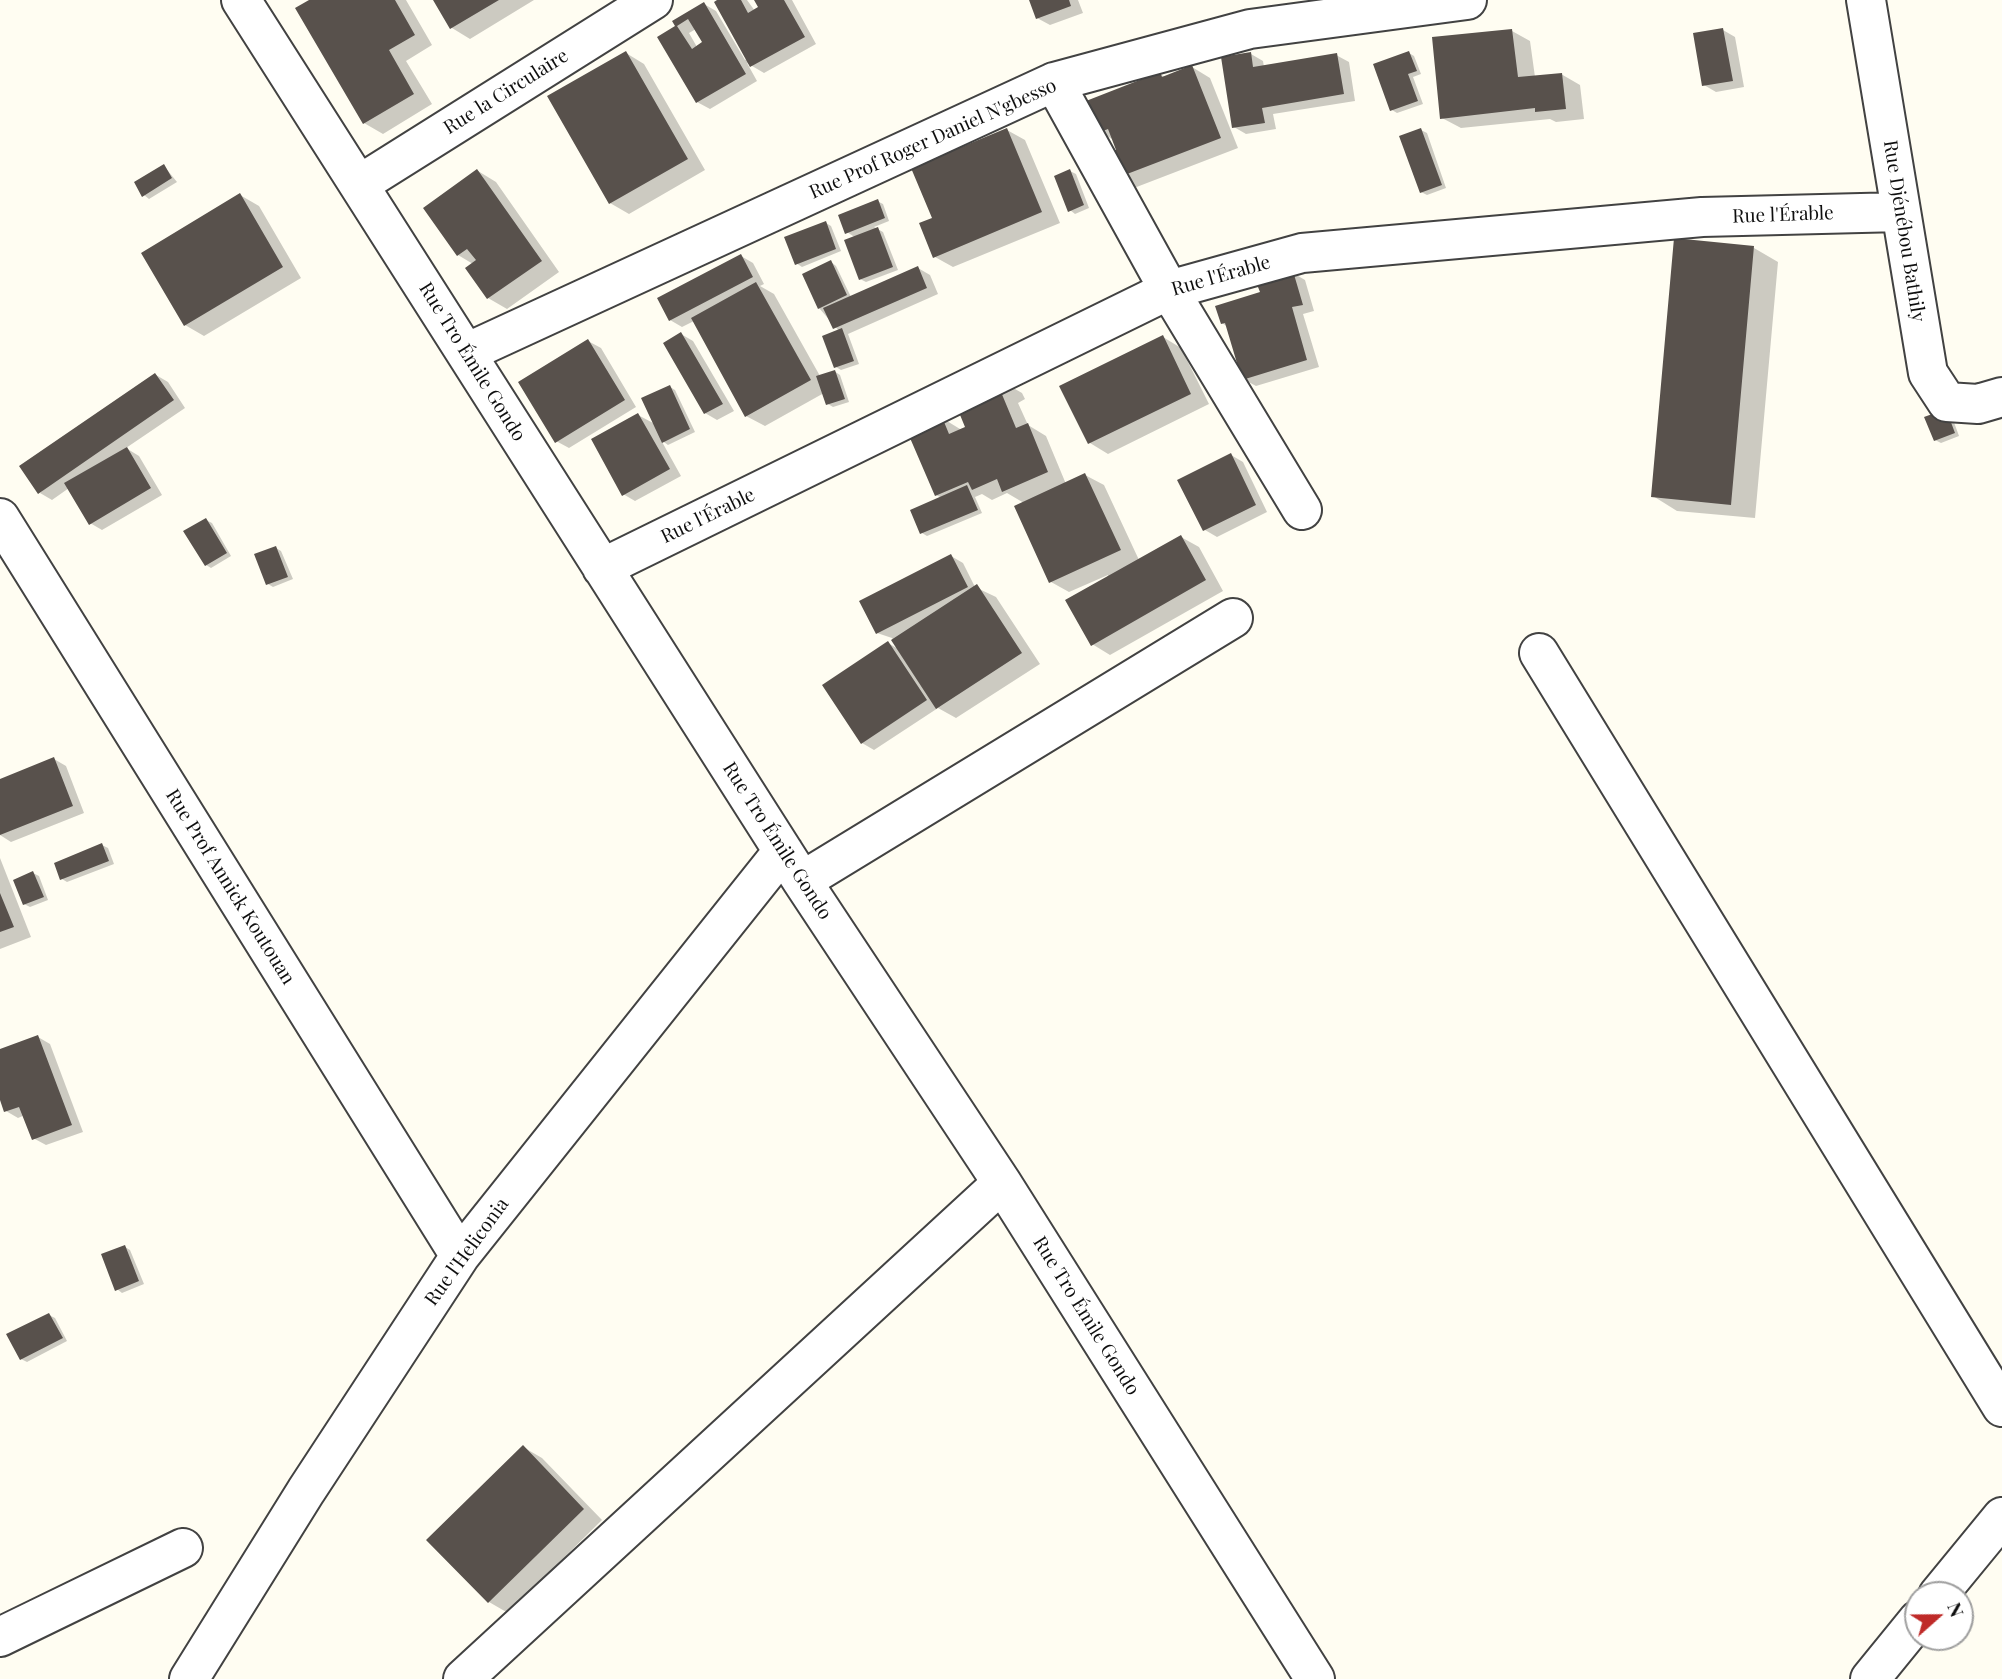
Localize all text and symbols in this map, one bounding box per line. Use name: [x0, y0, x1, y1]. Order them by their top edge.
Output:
street label: Rue la Circulaire: [440, 45, 572, 139]
street label: Rue Prof Roger Daniel N'gbesso: [806, 74, 1060, 204]
street label: Rue Djénébou Bathily: [1878, 138, 1930, 324]
street label: Rue l'Érable: [1732, 202, 1834, 228]
street label: Rue l'Érable: [1169, 251, 1273, 301]
street label: Rue Tro Émile Gondo: [414, 278, 530, 446]
street label: Rue l'Érable: [657, 483, 759, 549]
street label: Rue Tro Émile Gondo: [718, 758, 836, 924]
street label: Rue Prof Annick Koutouan: [160, 785, 300, 989]
street label: Rue l'Heliconia: [420, 1194, 514, 1310]
street label: Rue Tro Émile Gondo: [1028, 1232, 1144, 1400]
north arrow: [1904, 1581, 1974, 1651]
text: N: [1942, 1598, 1971, 1620]

